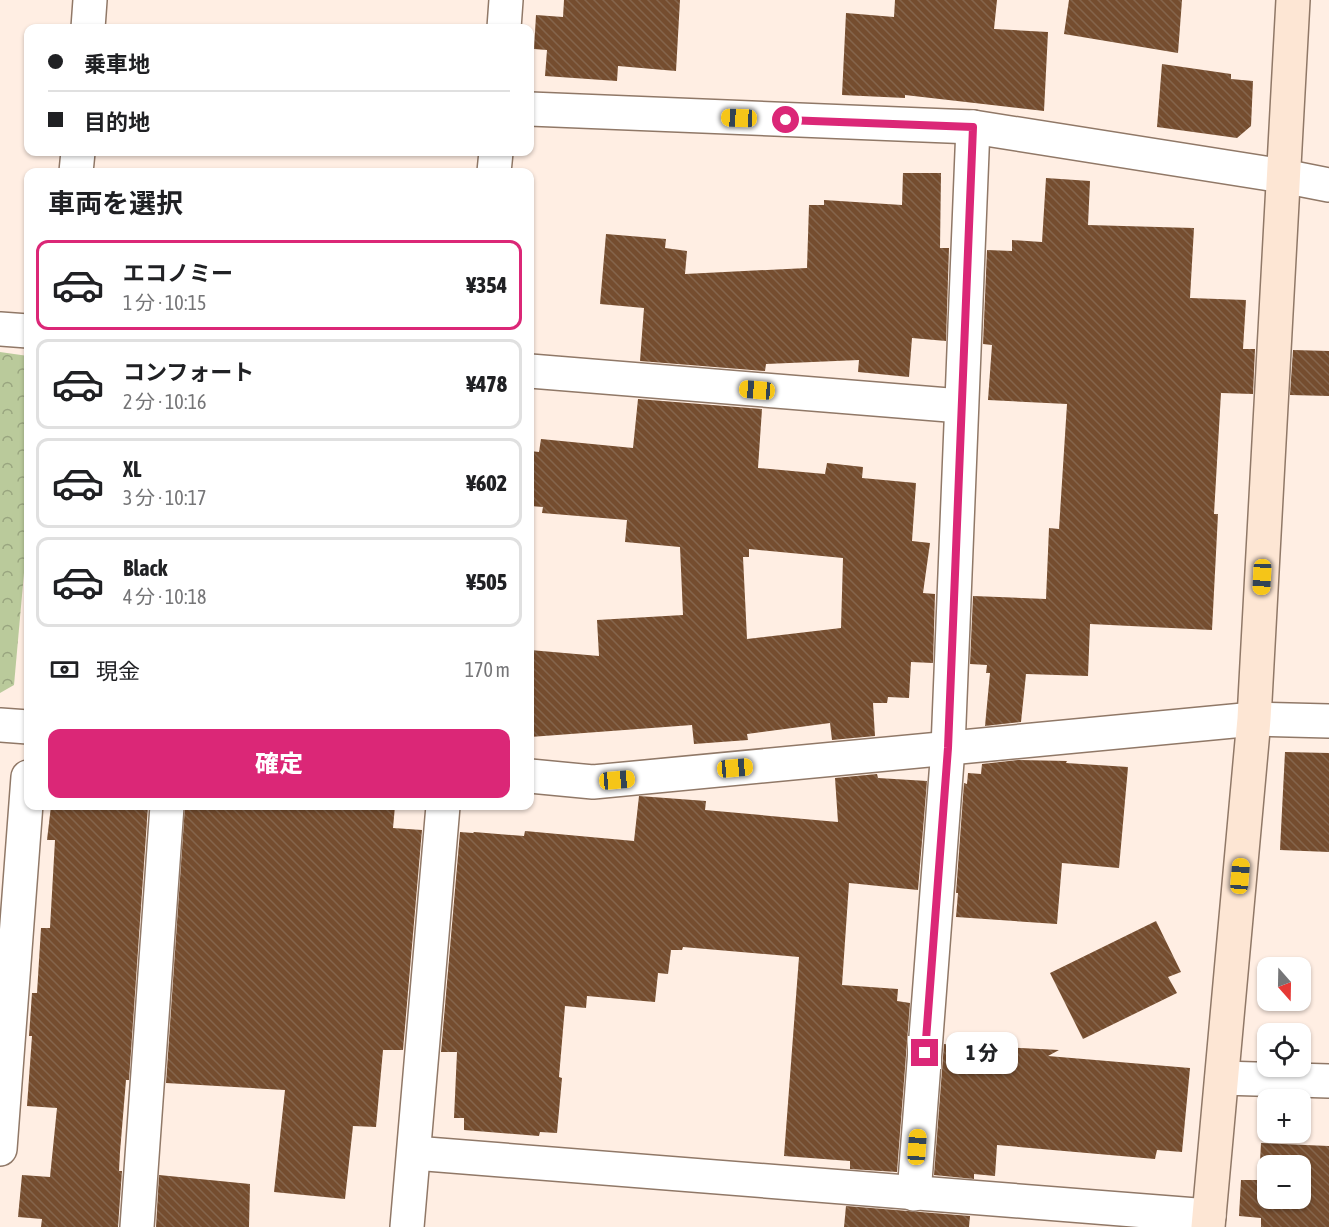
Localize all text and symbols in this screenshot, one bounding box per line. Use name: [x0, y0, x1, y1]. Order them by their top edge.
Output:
text: 乗車地: [84, 51, 150, 77]
route start: [772, 106, 799, 133]
car: [721, 108, 757, 128]
text: 目的地: [84, 109, 150, 135]
text: 車両を選択: [48, 188, 183, 219]
icon: car: [51, 258, 105, 312]
text: エコノミー: [123, 260, 233, 286]
text: ¥354: [466, 272, 507, 298]
text: 1 分 · 10:15: [123, 291, 206, 314]
icon: car: [51, 357, 105, 411]
text: コンフォート: [123, 359, 254, 385]
text: ¥478: [466, 371, 507, 397]
car: [738, 379, 776, 401]
text: 2 分 · 10:16: [123, 390, 206, 413]
icon: car: [51, 456, 105, 510]
text: XL: [123, 456, 141, 482]
text: ¥602: [466, 470, 507, 496]
text: 3 分 · 10:17: [123, 486, 206, 509]
icon: car: [51, 555, 105, 609]
text: Black: [123, 555, 167, 581]
car: [1252, 559, 1272, 595]
text: ¥505: [466, 569, 507, 595]
text: 4 分 · 10:18: [123, 585, 206, 608]
icon: cash: [48, 653, 81, 686]
text: 現金: [96, 658, 140, 684]
text: 170 m: [465, 658, 510, 681]
button: 確定: [48, 729, 510, 798]
car: [716, 757, 754, 779]
car: [598, 769, 636, 791]
car: [1229, 857, 1251, 895]
north arrow: [1257, 957, 1311, 1011]
map controls: [1257, 957, 1311, 1209]
button: locate: [1257, 1023, 1311, 1077]
callout: 1 分: [946, 1032, 1018, 1074]
route end: [911, 1039, 938, 1066]
text: 1 分: [966, 1041, 998, 1064]
button: +: [1257, 1089, 1311, 1143]
car: [907, 1128, 927, 1166]
button: −: [1257, 1155, 1311, 1209]

